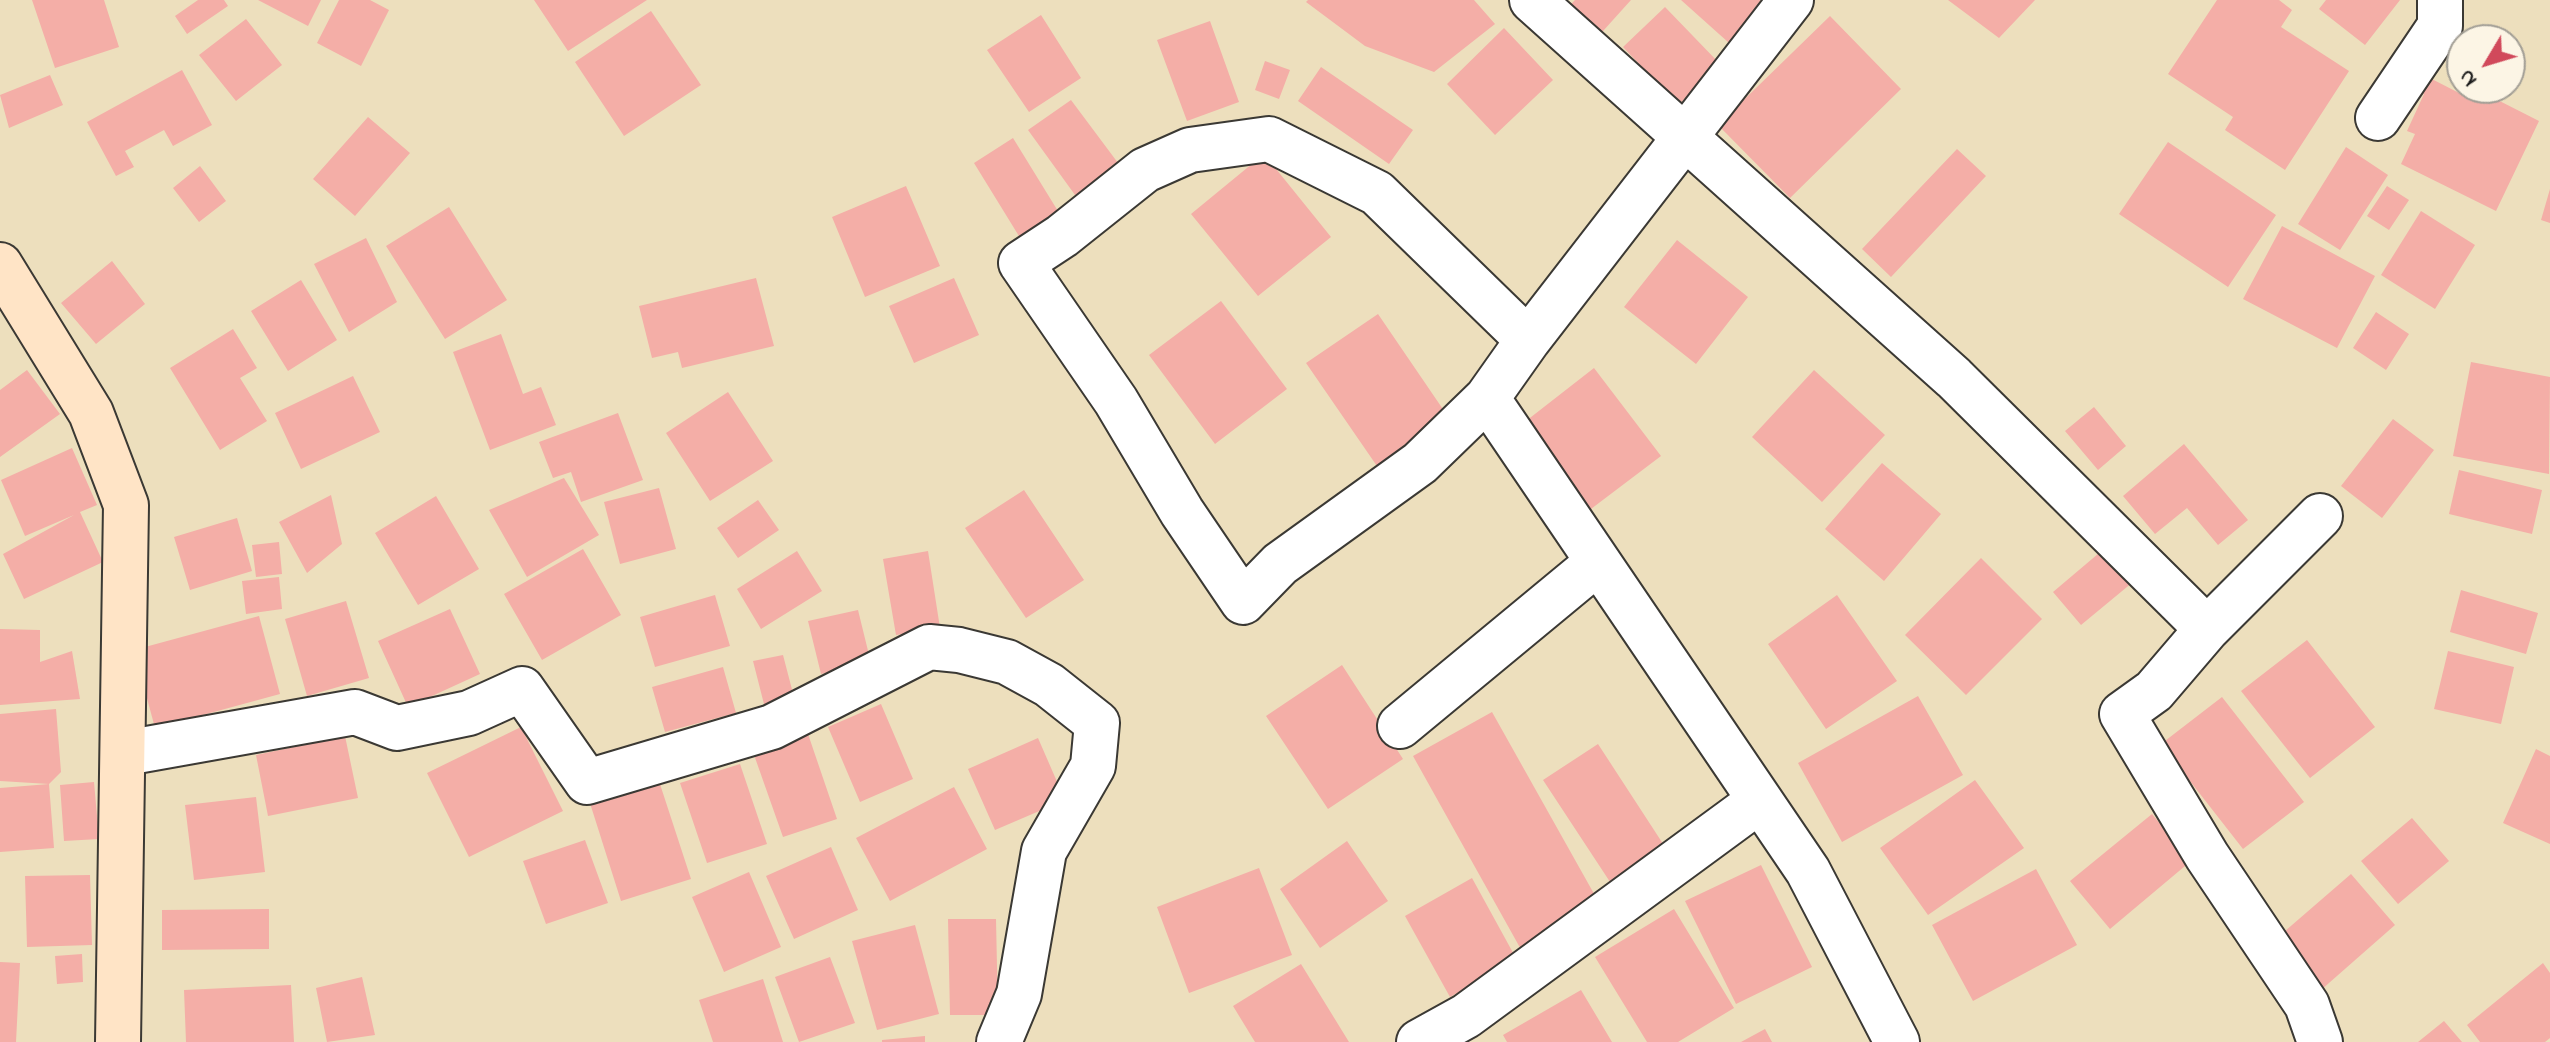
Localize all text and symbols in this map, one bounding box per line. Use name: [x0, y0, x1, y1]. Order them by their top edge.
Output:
north arrow: [2446, 24, 2526, 104]
text: N: [2451, 62, 2486, 93]

